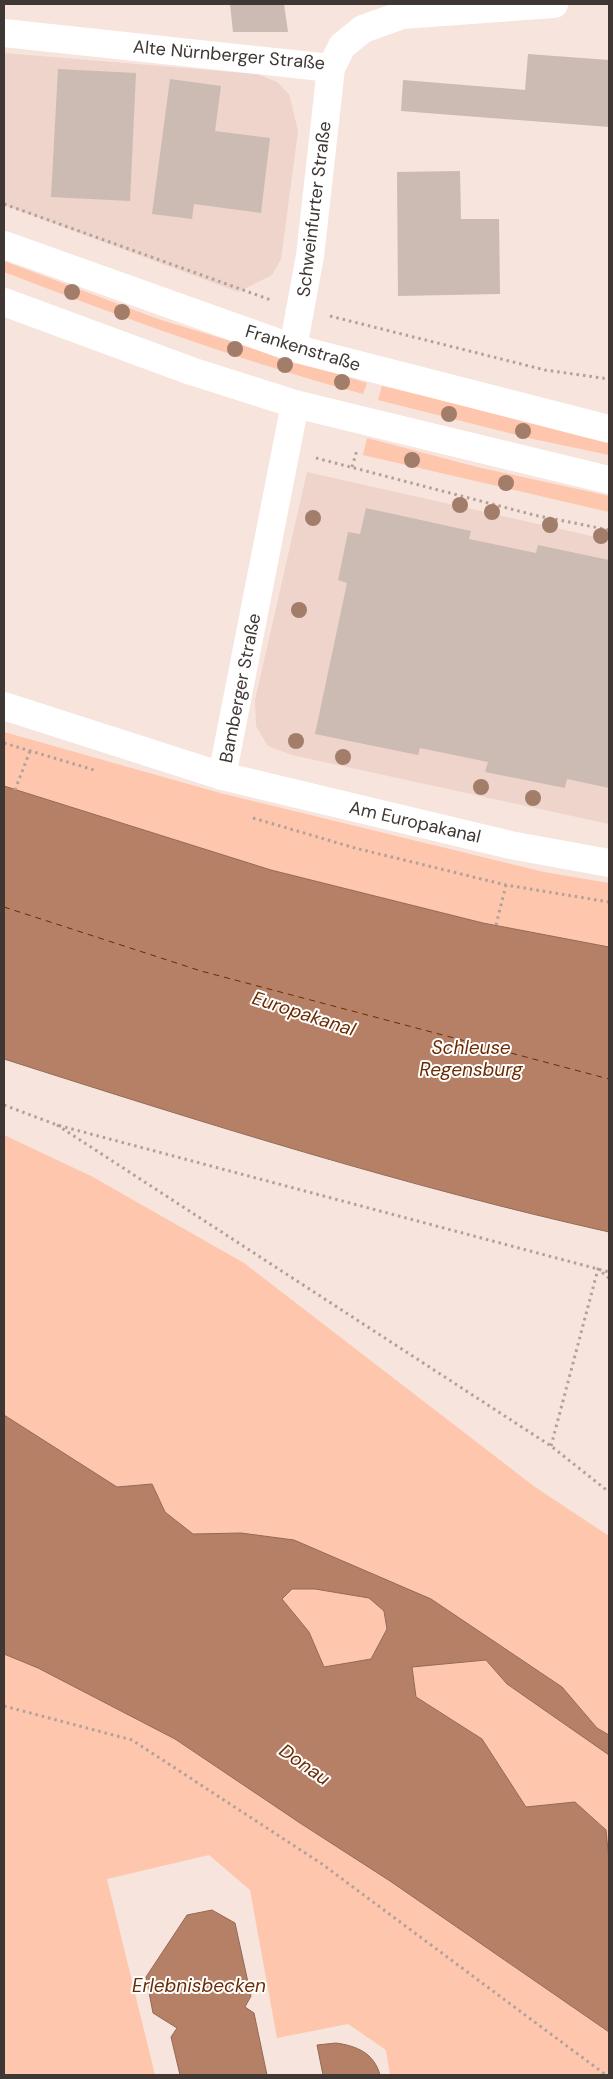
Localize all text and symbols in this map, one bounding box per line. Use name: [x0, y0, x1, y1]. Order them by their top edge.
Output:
street label: Alte Nürnberger Straße: [132, 35, 326, 75]
street label: Schweinfurter Straße: [291, 120, 337, 298]
street label: Frankenstraße: [242, 319, 364, 377]
street label: Bamberger Straße: [214, 611, 266, 765]
street label: Am Europakanal: [347, 795, 483, 849]
water label: Europakanal: [249, 985, 359, 1042]
water label: Schleuse Regensburg: [419, 1035, 523, 1082]
water label: Donau: [274, 1738, 335, 1791]
water label: Erlebnisbecken: [132, 1973, 266, 1998]

